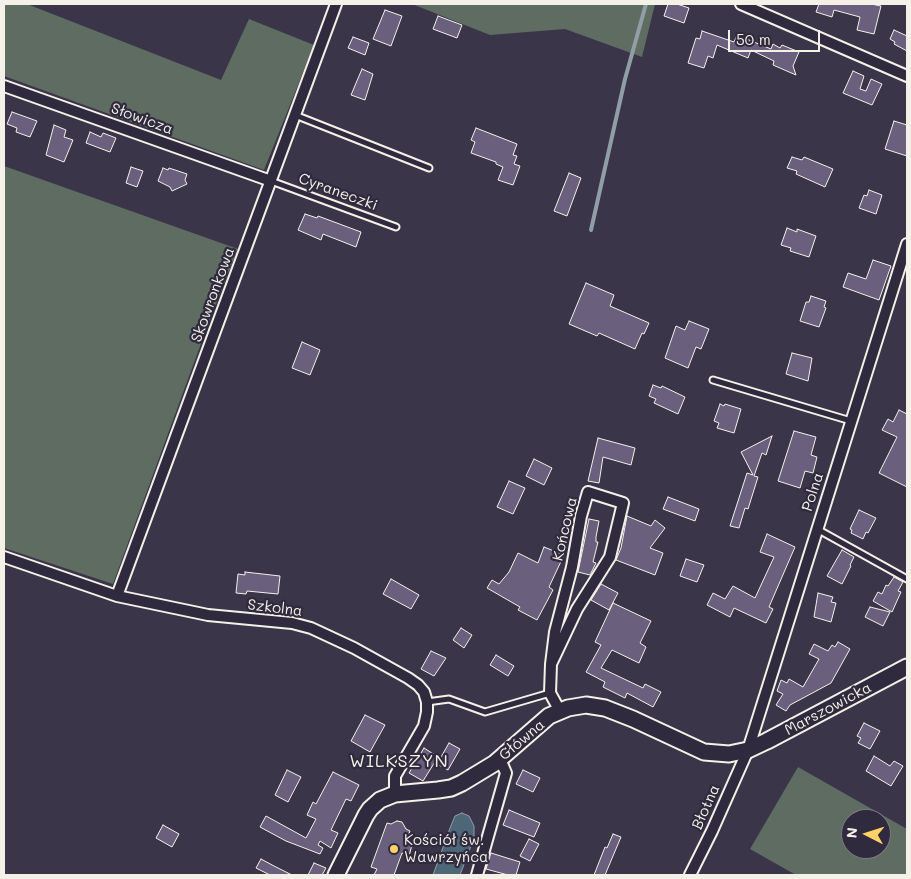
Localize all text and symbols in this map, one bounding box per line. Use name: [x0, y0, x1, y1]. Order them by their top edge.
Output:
scale bar: [731, 20, 824, 52]
text: 50 m: [736, 29, 771, 49]
street label: Słowicza: [109, 99, 175, 139]
street label: Cyraneczki: [296, 169, 380, 215]
street label: Skowronkowa: [188, 245, 238, 345]
street label: Polna: [798, 470, 828, 514]
street label: Końcowa: [549, 495, 581, 563]
street label: Szkolna: [247, 596, 303, 620]
street label: Marszowicka: [782, 679, 874, 739]
street label: Główna: [496, 716, 548, 764]
district label: WILKSZYN: [348, 750, 450, 772]
street label: Błotna: [688, 782, 724, 832]
north arrow: [841, 809, 891, 859]
text: N: [842, 827, 861, 839]
place label: Kościół św. Wawrzyńca: [404, 831, 488, 866]
marker: Kościół św. Wawrzyńca: [388, 843, 400, 855]

